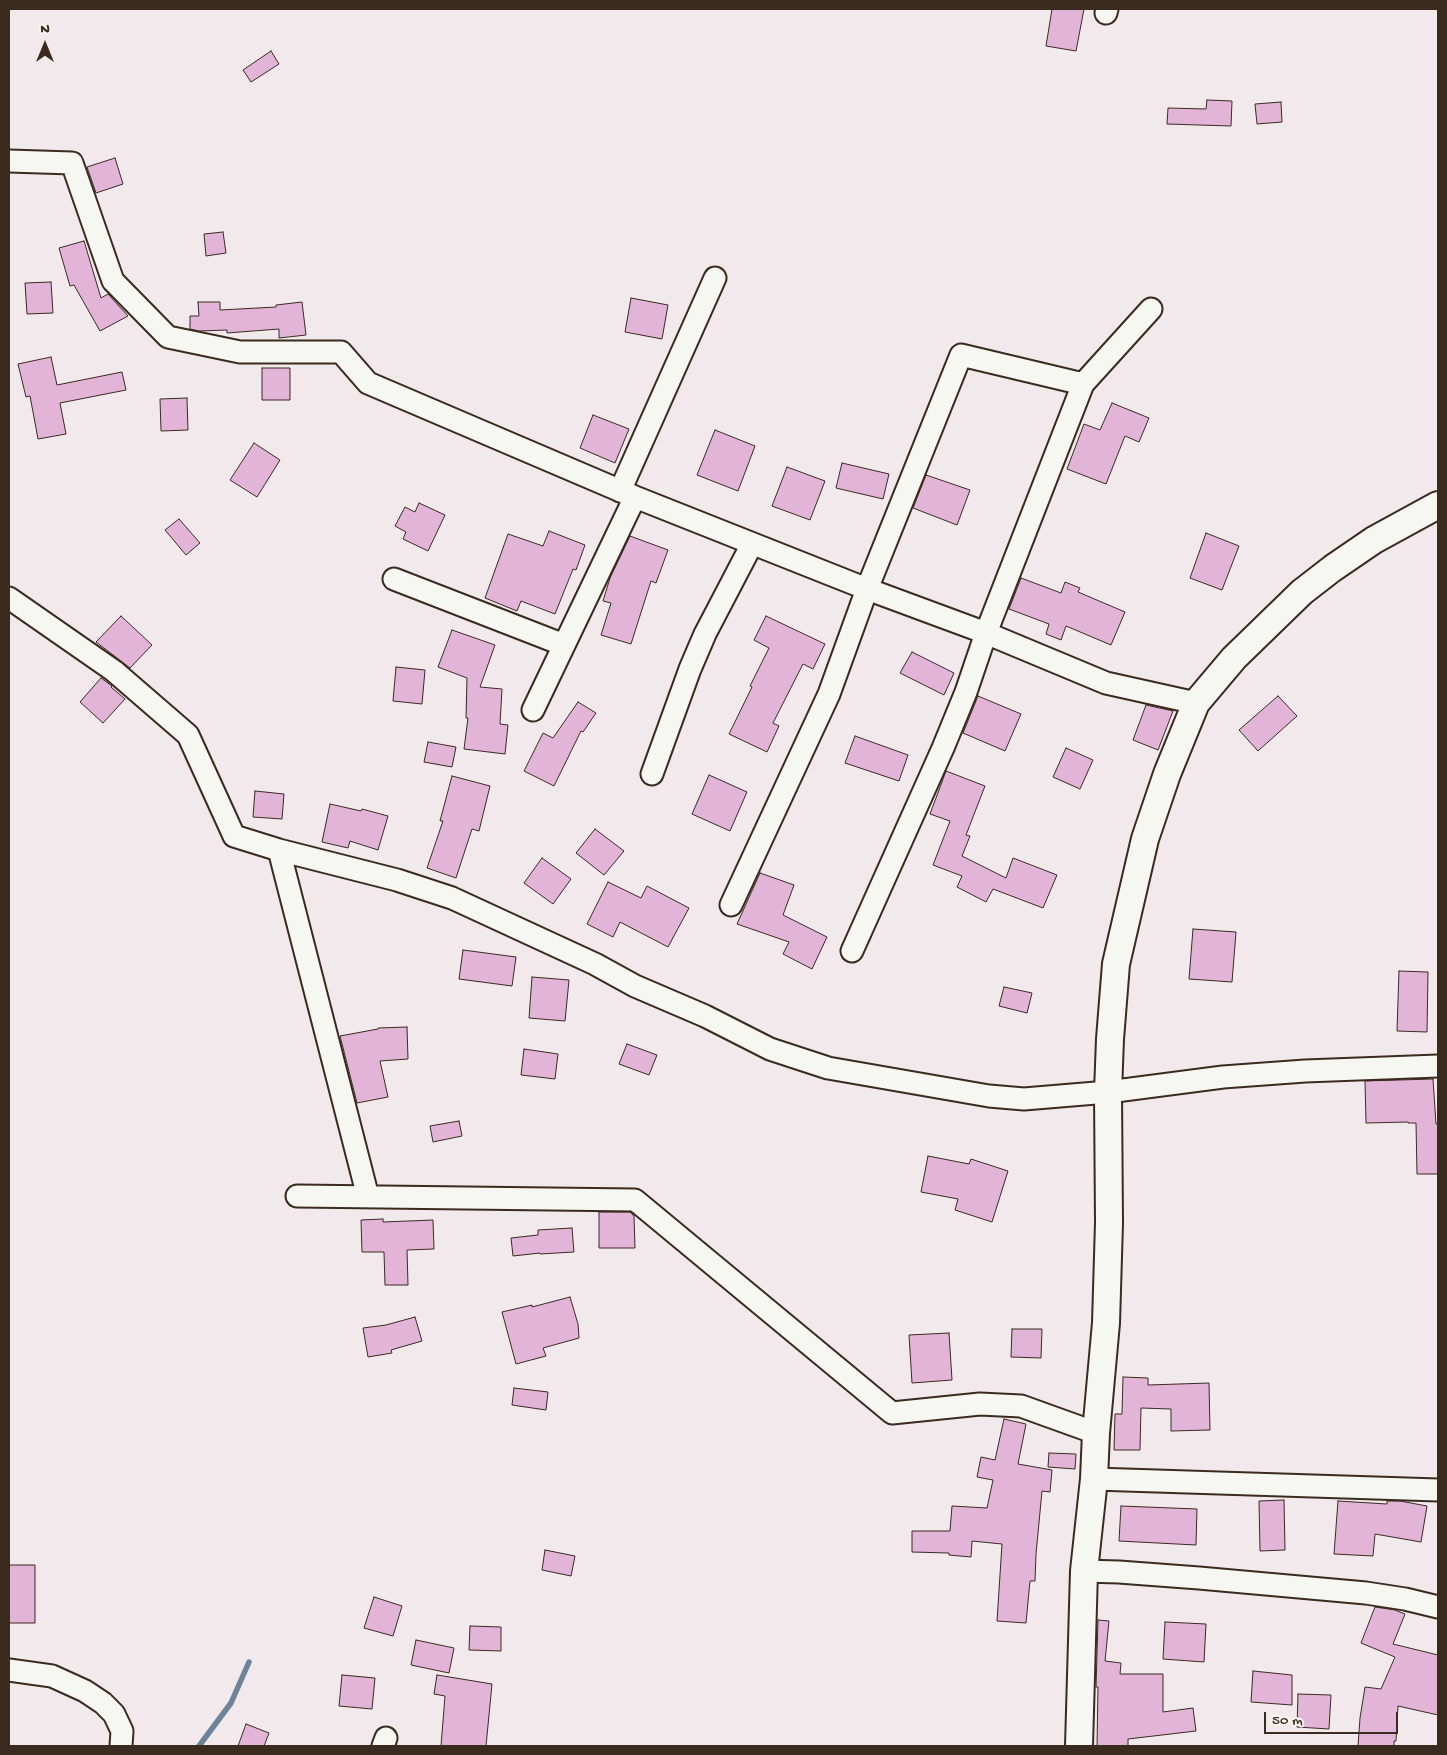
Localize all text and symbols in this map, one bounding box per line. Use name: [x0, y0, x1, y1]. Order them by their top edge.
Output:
north arrow: [20, 20, 70, 70]
text: N: [40, 21, 50, 38]
scale bar: [1267, 1702, 1401, 1734]
text: 50 m: [1272, 1712, 1303, 1730]

